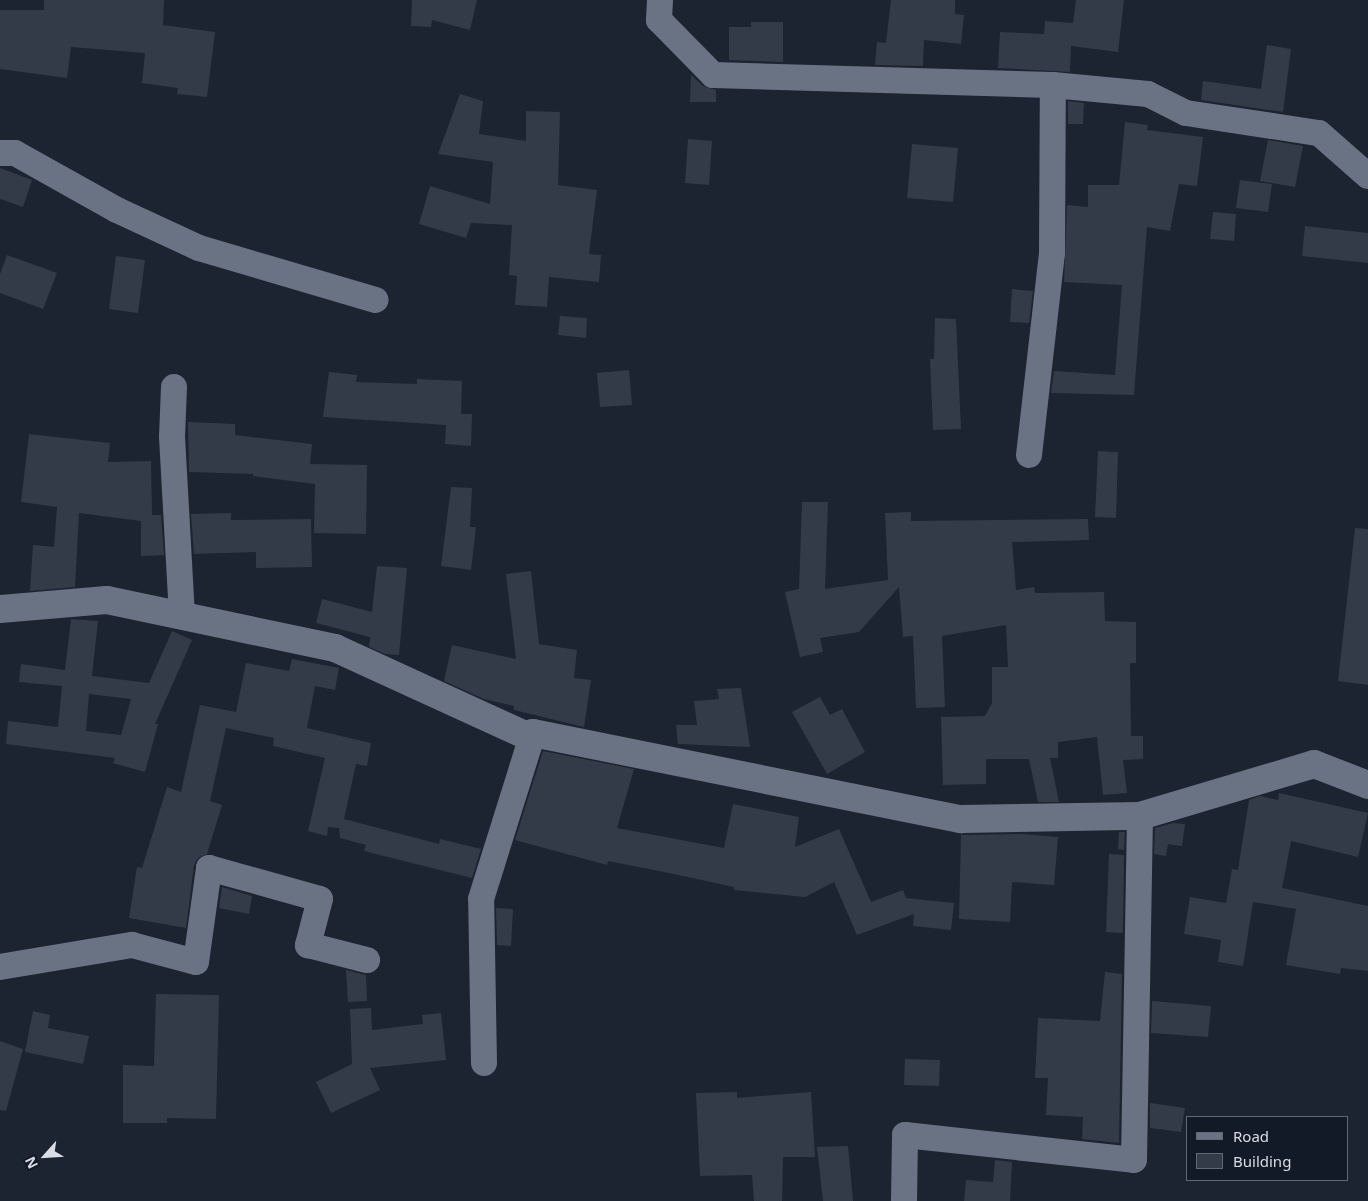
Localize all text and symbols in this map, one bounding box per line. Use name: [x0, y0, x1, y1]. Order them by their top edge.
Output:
legend: [1186, 1116, 1348, 1181]
text: Road: [1233, 1126, 1269, 1146]
north arrow: [20, 1131, 70, 1181]
text: Building: [1233, 1151, 1291, 1171]
text: N: [20, 1154, 42, 1172]

